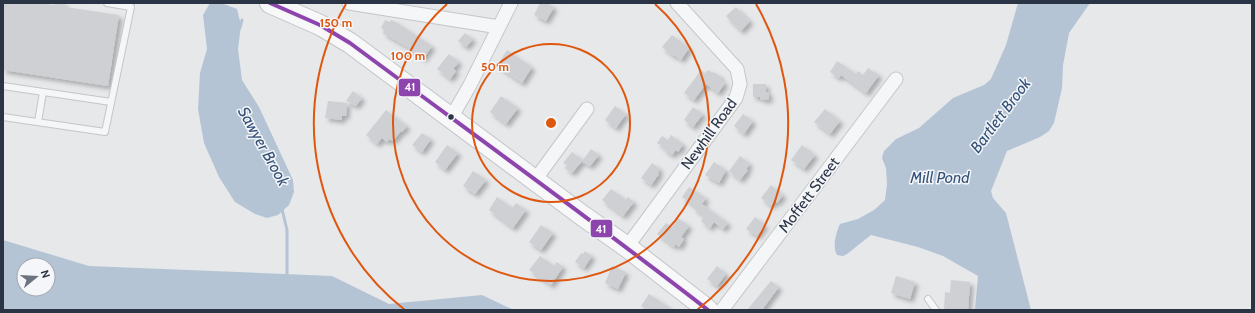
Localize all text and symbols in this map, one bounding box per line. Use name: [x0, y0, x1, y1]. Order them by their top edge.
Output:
text: 150 m: [320, 15, 352, 30]
text: 100 m: [391, 48, 425, 63]
text: 50 m: [481, 59, 509, 74]
water label: Bartlett Brook: [966, 73, 1035, 156]
line badge: 41: [398, 78, 421, 97]
text: 41: [405, 80, 415, 94]
street label: Newhill Road: [677, 95, 741, 173]
water label: Sawyer Brook: [234, 103, 294, 190]
unlabelled marker: [446, 112, 456, 122]
centre of rings: [544, 116, 558, 130]
street label: Moffett Street: [775, 154, 843, 236]
water label: Mill Pond: [909, 168, 970, 187]
line badge: 41: [590, 219, 613, 238]
text: 41: [596, 222, 606, 236]
north arrow: [16, 257, 56, 297]
text: N: [38, 268, 53, 280]

